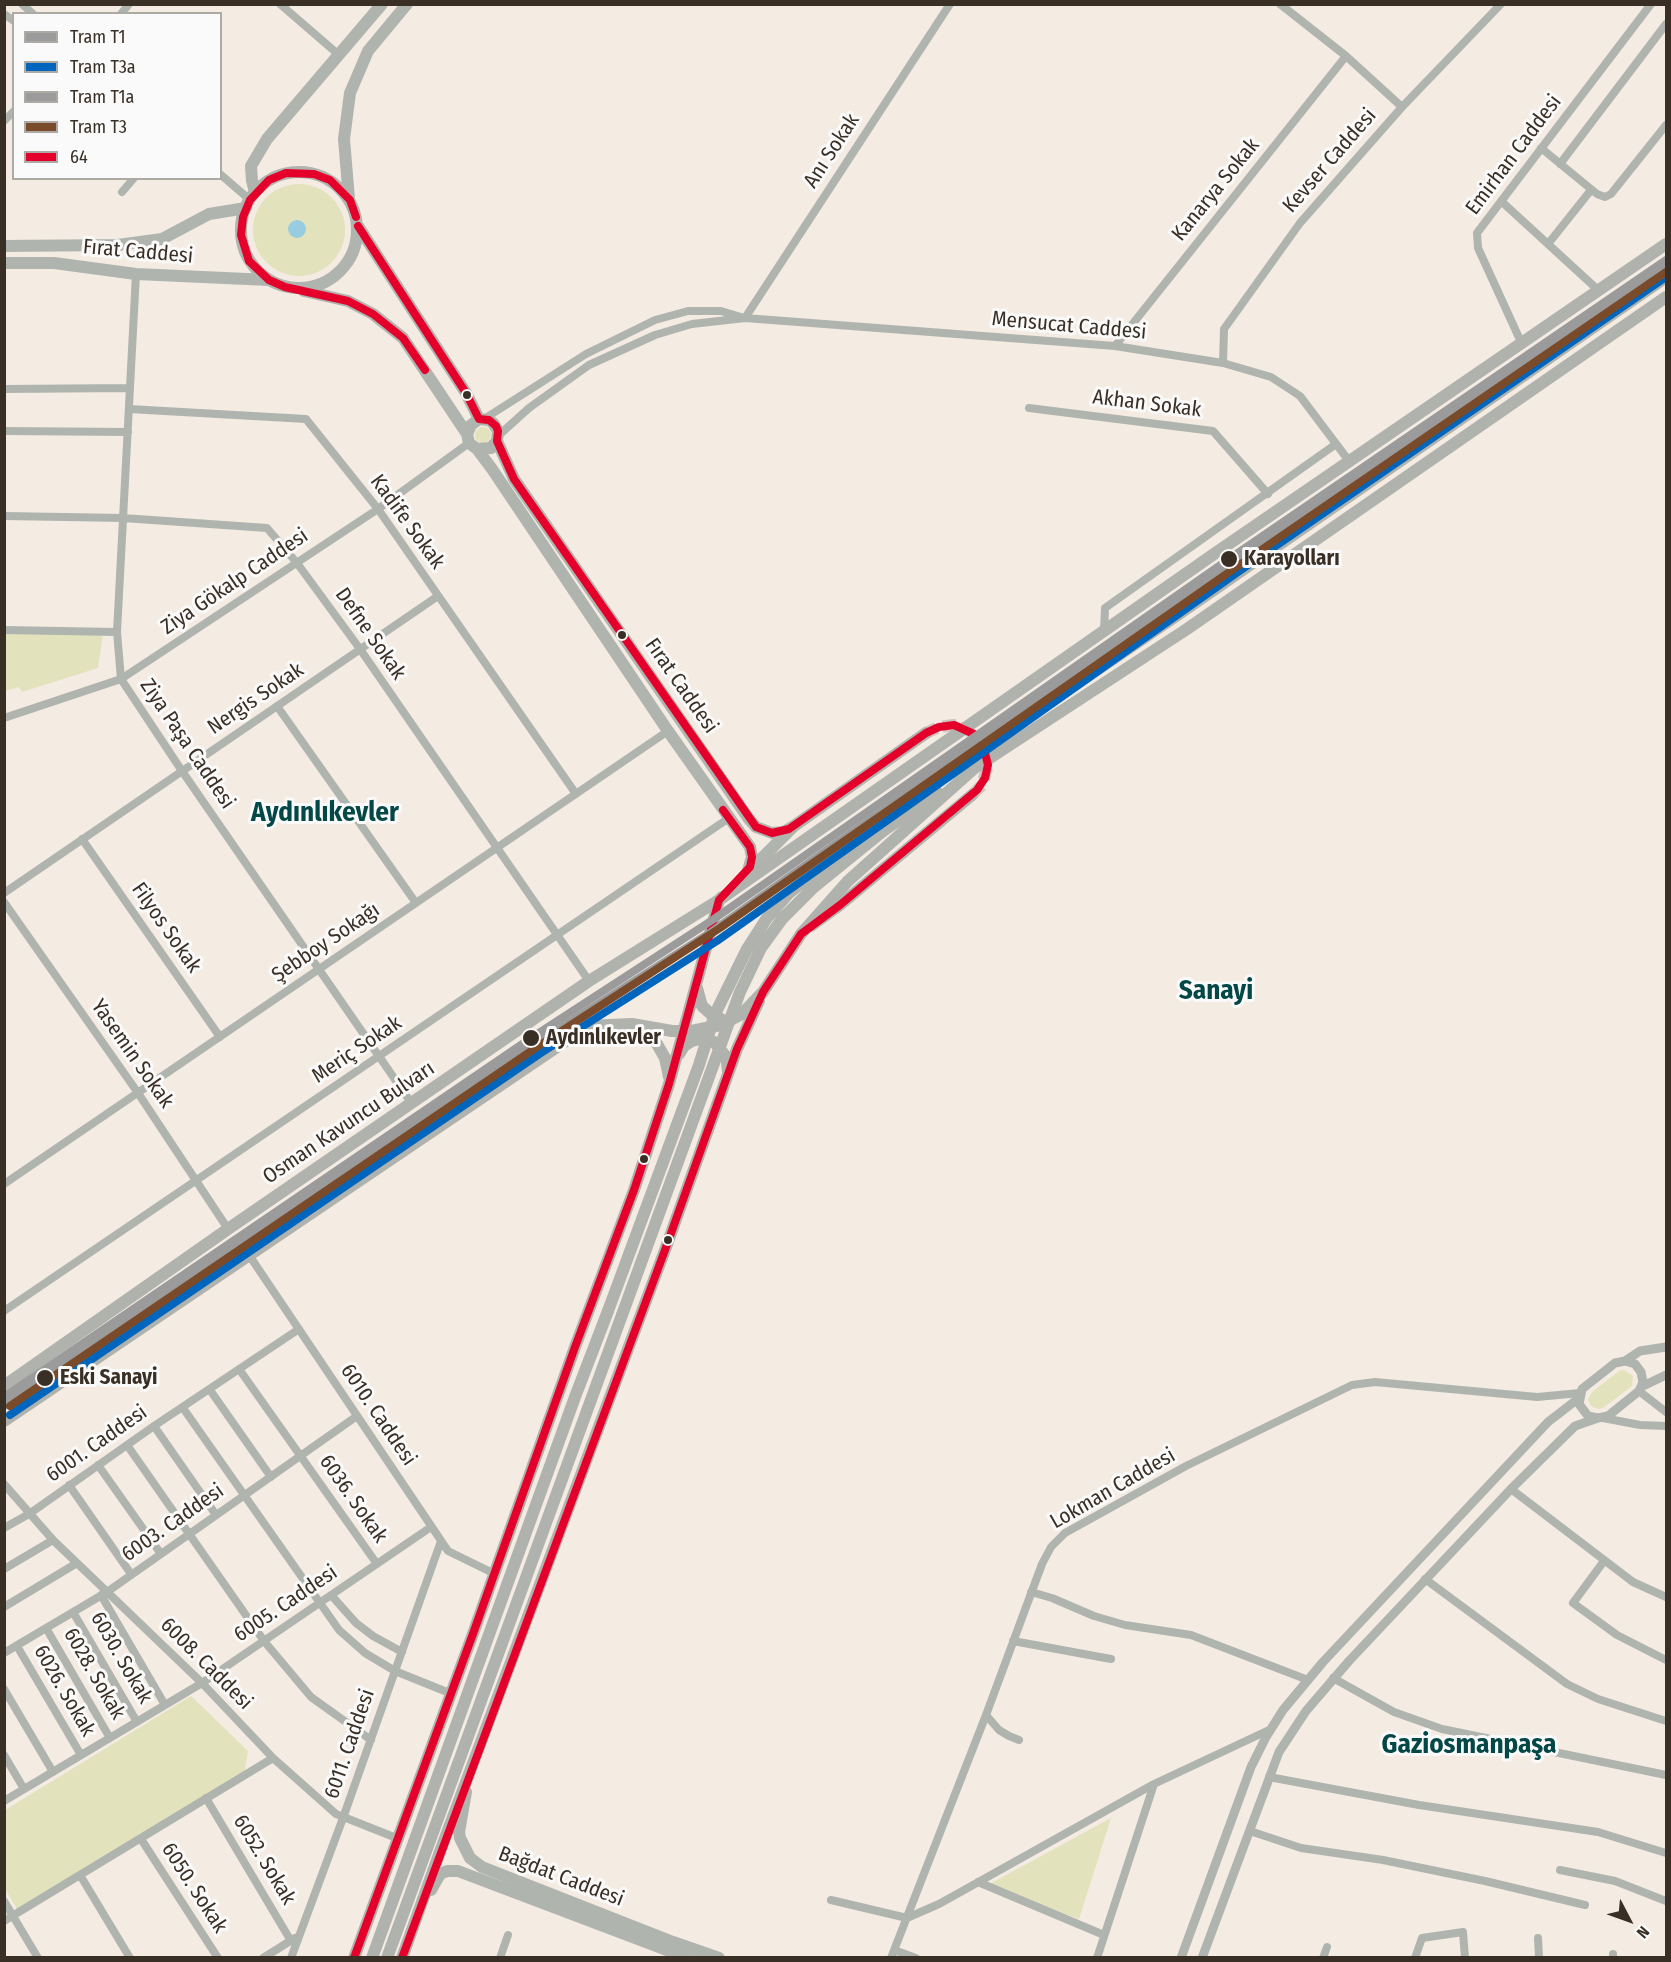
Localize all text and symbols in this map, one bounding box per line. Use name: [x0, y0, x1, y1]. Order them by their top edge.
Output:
legend: [12, 12, 222, 180]
text: Tram T1: [70, 26, 125, 48]
text: Tram T3a: [70, 56, 136, 78]
text: Tram T1a: [70, 86, 134, 108]
street label: Emirhan Caddesi: [1461, 90, 1567, 220]
street label: Kevser Caddesi: [1278, 104, 1382, 218]
street label: Anı Sokak: [799, 109, 865, 193]
text: Tram T3: [70, 116, 127, 138]
street label: Kanarya Sokak: [1167, 133, 1265, 247]
text: 64: [70, 146, 88, 168]
street label: Fırat Caddesi: [82, 235, 194, 269]
street label: Mensucat Caddesi: [991, 307, 1147, 345]
street label: Akhan Sokak: [1091, 385, 1203, 423]
unlabelled marker: [461, 389, 473, 401]
street label: Kadife Sokak: [364, 470, 450, 574]
street label: Ziya Gökalp Caddesi: [157, 524, 313, 640]
place label: Karayolları: [1244, 546, 1340, 572]
marker: Karayolları: [1219, 549, 1239, 569]
street label: Defne Sokak: [329, 583, 411, 685]
unlabelled marker: [616, 629, 628, 641]
street label: Fırat Caddesi: [639, 634, 723, 738]
street label: Nergis Sokak: [203, 658, 309, 740]
street label: Ziya Paşa Caddesi: [134, 674, 240, 814]
district label: Aydınlıkevler: [251, 797, 399, 829]
street label: Filyos Sokak: [126, 878, 206, 978]
street label: Şebboy Sokağı: [267, 898, 385, 988]
district label: Sanayi: [1179, 975, 1253, 1007]
street label: Yasemin Sokak: [85, 995, 179, 1113]
street label: Meriç Sokak: [307, 1011, 407, 1089]
place label: Aydınlıkevler: [546, 1025, 661, 1051]
marker: Aydınlıkevler: [521, 1028, 541, 1048]
street label: Osman Kavuncu Bulvarı: [258, 1056, 440, 1190]
unlabelled marker: [638, 1153, 650, 1165]
unlabelled marker: [662, 1234, 674, 1246]
street label: 6010. Caddesi: [335, 1359, 421, 1471]
place label: Eski Sanayi: [60, 1365, 157, 1391]
marker: Eski Sanayi: [35, 1368, 55, 1388]
street label: 6001. Caddesi: [42, 1400, 152, 1488]
street label: Lokman Caddesi: [1046, 1443, 1180, 1535]
street label: 6036. Sokak: [314, 1450, 392, 1548]
street label: 6003. Caddesi: [117, 1479, 229, 1567]
street label: 6005. Caddesi: [230, 1560, 342, 1648]
street label: 6030. Sokak: [85, 1608, 157, 1708]
street label: 6008. Caddesi: [155, 1613, 257, 1715]
street label: 6028. Sokak: [58, 1624, 130, 1724]
street label: 6026. Sokak: [28, 1641, 100, 1741]
street label: 6011. Caddesi: [319, 1686, 381, 1802]
district label: Gaziosmanpaşa: [1382, 1729, 1556, 1761]
street label: 6052. Sokak: [227, 1810, 301, 1910]
street label: 6050. Sokak: [156, 1838, 232, 1938]
street label: Bağdat Caddesi: [495, 1842, 627, 1912]
north arrow: [1599, 1890, 1659, 1950]
text: N: [1633, 1922, 1653, 1942]

